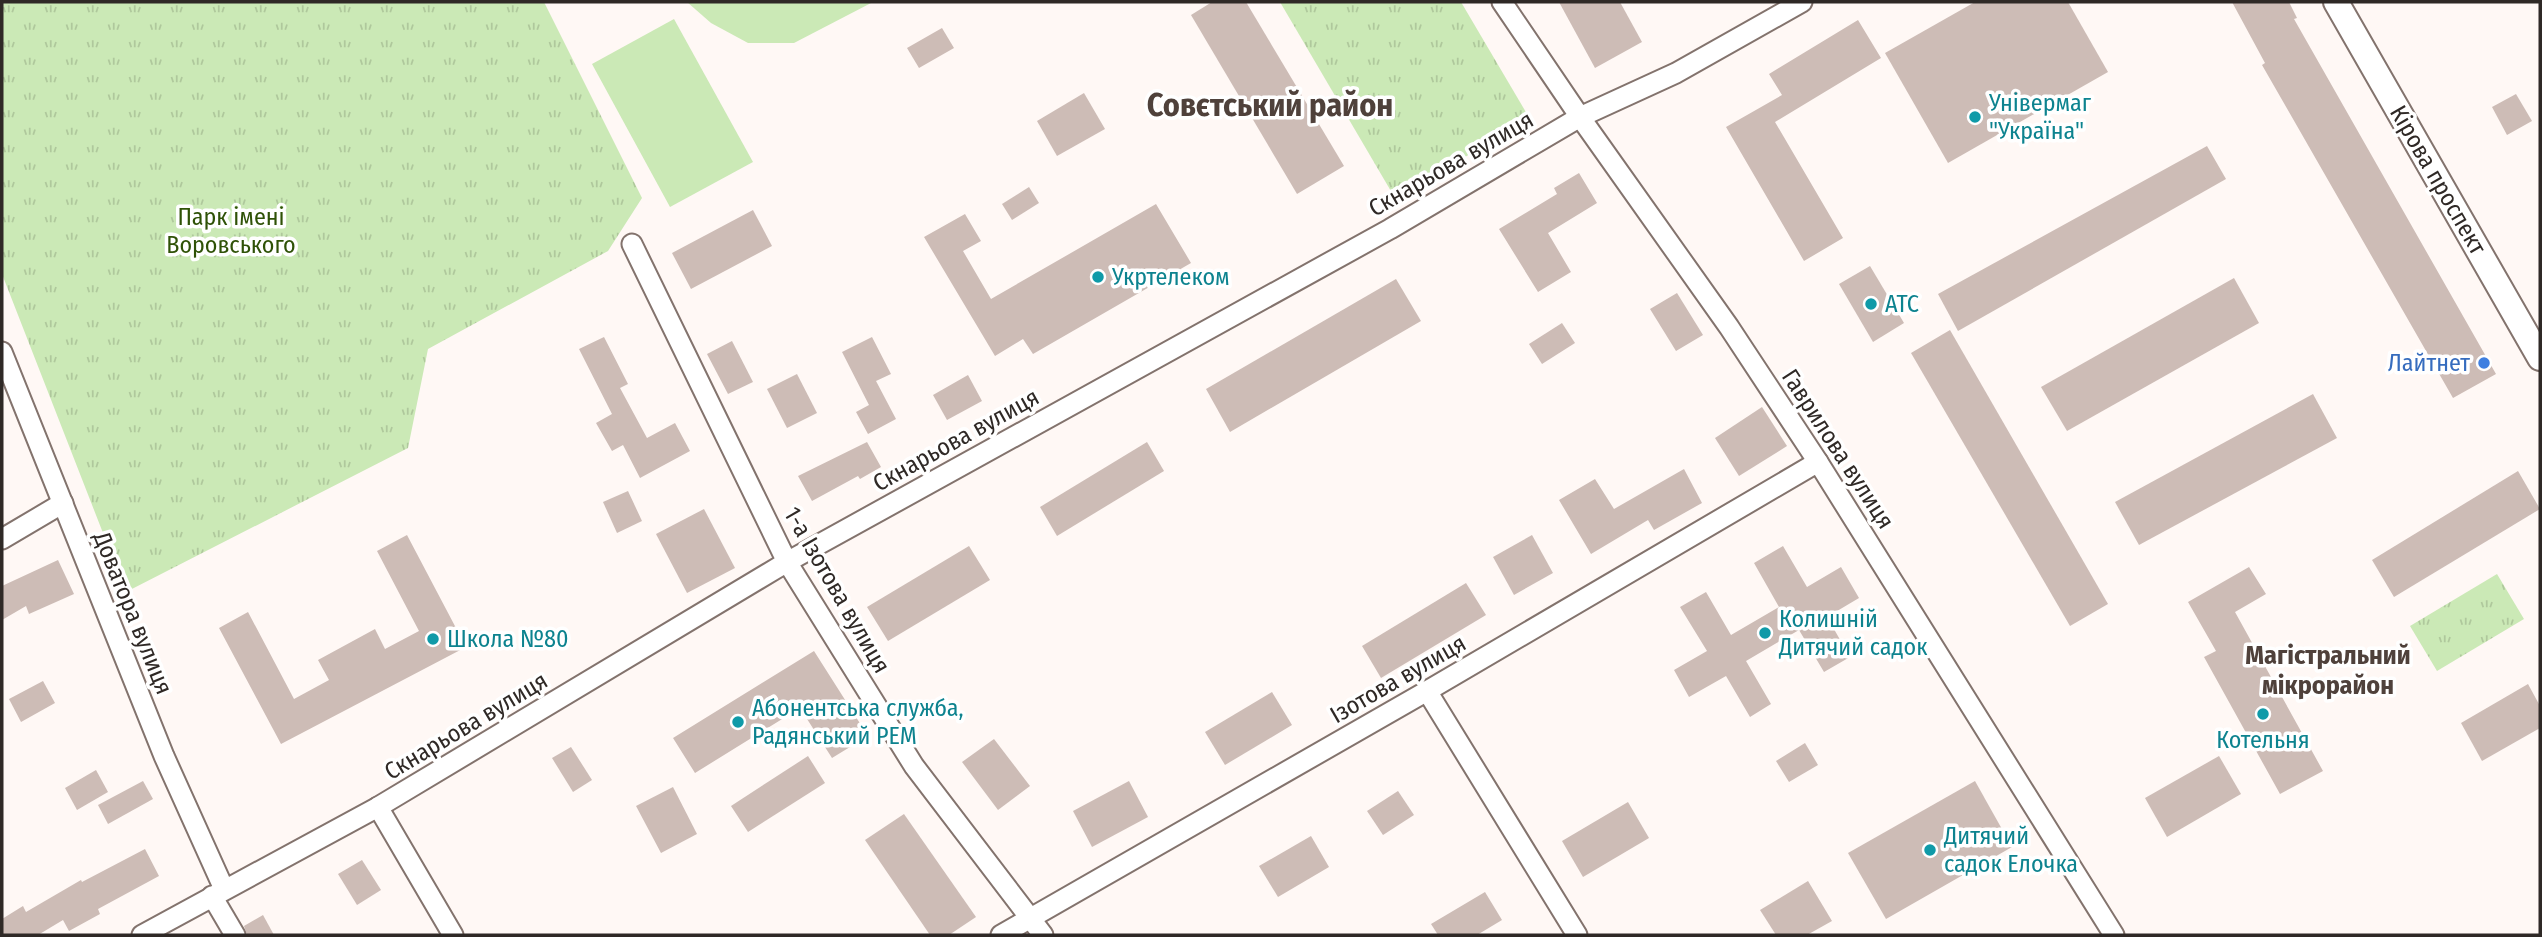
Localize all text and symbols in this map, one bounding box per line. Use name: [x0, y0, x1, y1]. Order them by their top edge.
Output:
district label: Совєтський район: [1147, 86, 1393, 124]
place label: Універмаг "Україна": [1988, 89, 2092, 145]
street label: Кірова проспект: [2384, 100, 2492, 260]
street label: Скнарьова вулиця: [1364, 106, 1538, 222]
marker: Універмаг "Україна": [1967, 109, 1983, 125]
park label: Парк імені Воровського: [166, 203, 296, 259]
place label: Укртелеком: [1111, 263, 1230, 291]
marker: Укртелеком: [1090, 269, 1106, 285]
place label: АТС: [1885, 290, 1919, 318]
marker: АТС: [1863, 296, 1879, 312]
place label: Лайтнет: [2388, 349, 2470, 377]
marker: Лайтнет: [2476, 355, 2492, 371]
street label: Гаврилова вулиця: [1776, 364, 1900, 534]
street label: Скнарьова вулиця: [868, 383, 1044, 497]
street label: 1-а Ізотова вулиця: [778, 502, 896, 678]
street label: Доватора вулиця: [87, 527, 178, 698]
place label: Колишній Дитячий садок: [1778, 605, 1928, 661]
place label: Школа №80: [447, 625, 569, 653]
marker: Колишній Дитячий садок: [1757, 625, 1773, 641]
street label: Ізотова вулиця: [1325, 629, 1471, 729]
marker: Школа №80: [425, 631, 441, 647]
district label: Магістральний мікрорайон: [2245, 640, 2411, 701]
street label: Скнарьова вулиця: [379, 666, 553, 786]
place label: Абонентська служба, Радянський РЕМ: [752, 694, 964, 750]
marker: Котельня: [2255, 706, 2271, 722]
marker: Абонентська служба, Радянський РЕМ: [730, 714, 746, 730]
place label: Котельня: [2216, 726, 2310, 754]
place label: Дитячий садок Елочка: [1943, 822, 2078, 878]
marker: Дитячий садок Елочка: [1922, 842, 1938, 858]

